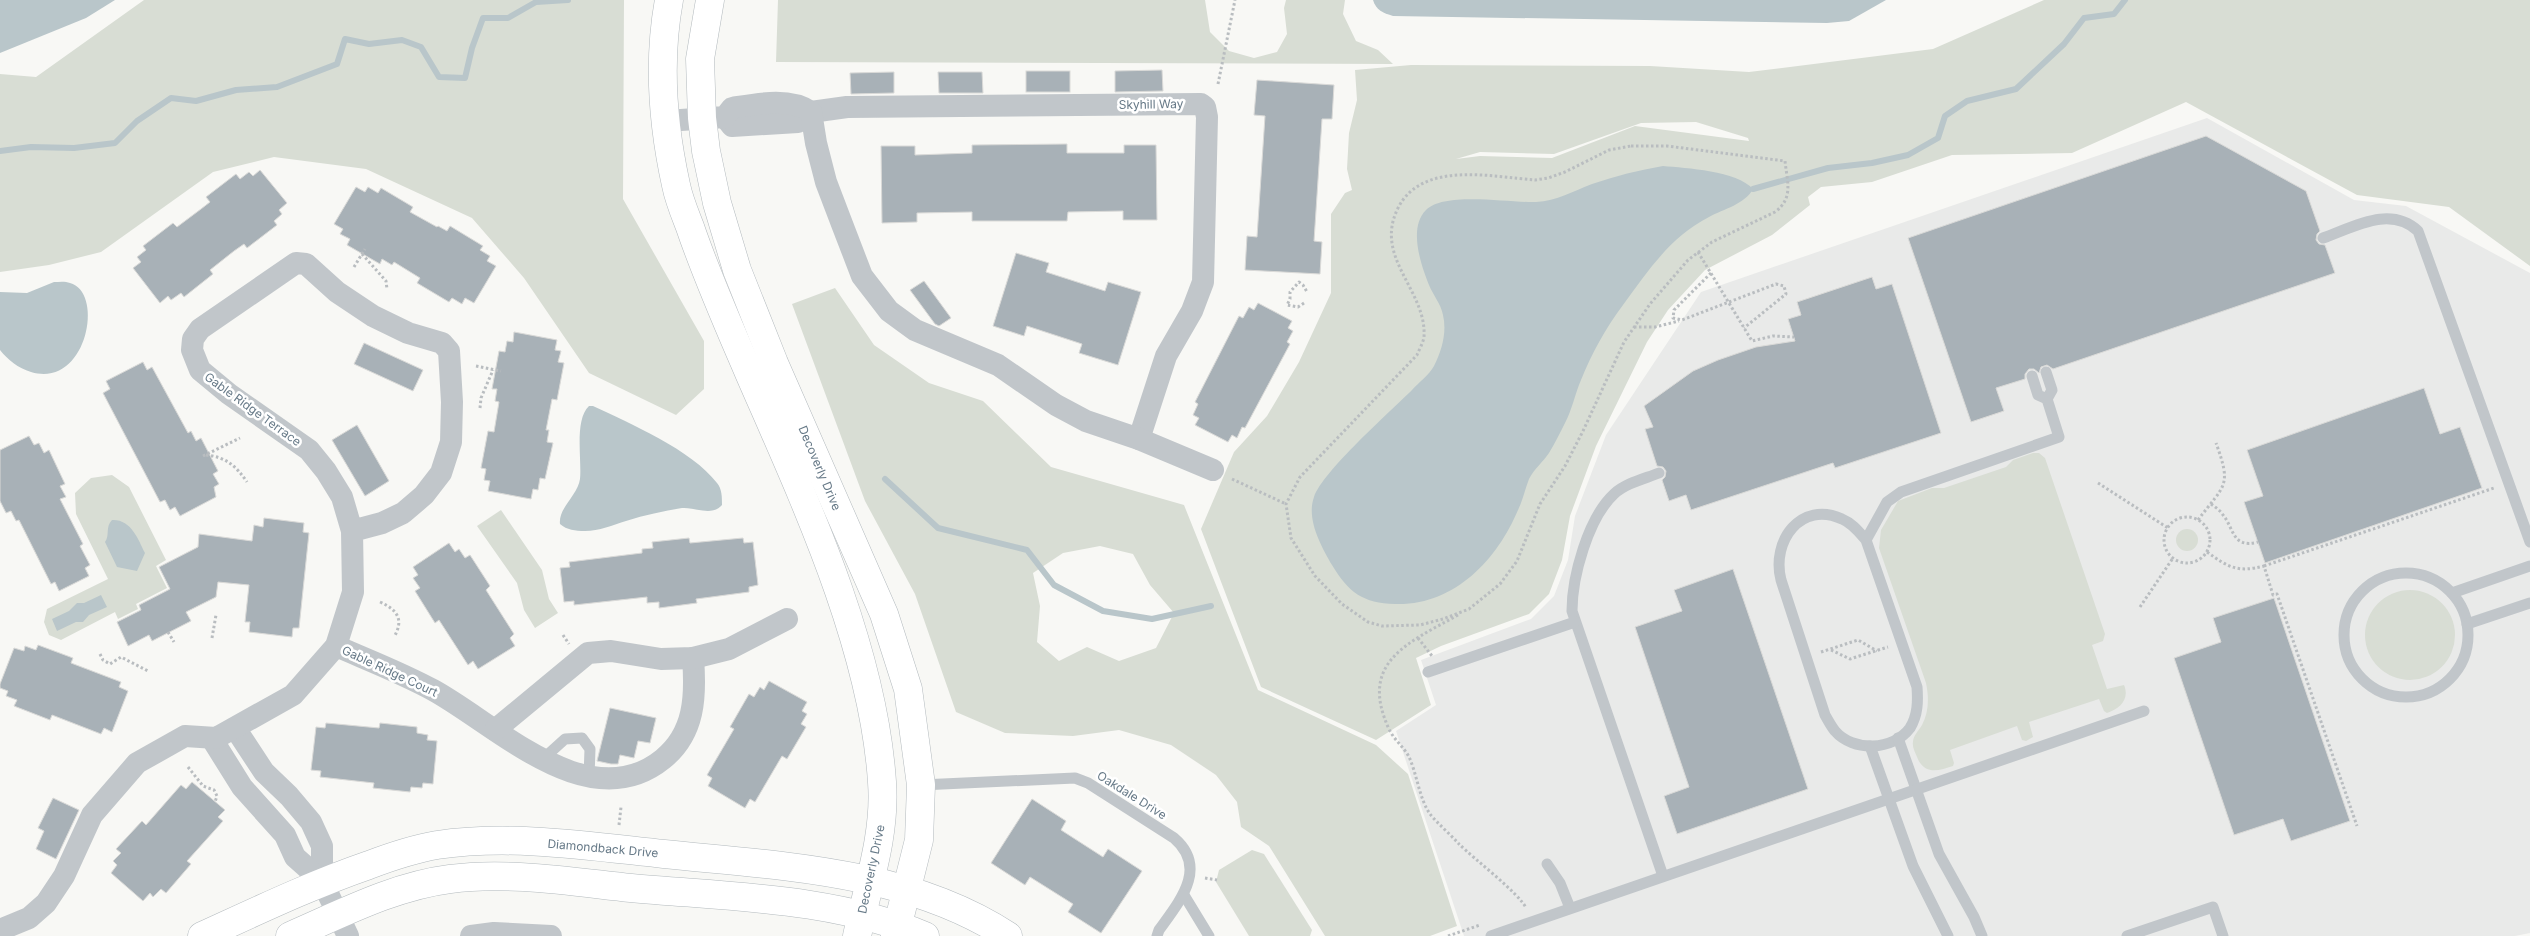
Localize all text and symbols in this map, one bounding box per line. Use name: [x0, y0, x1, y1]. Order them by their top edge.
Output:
street label: Skyhill Way: [1118, 96, 1184, 112]
street label: Gable Ridge Terrace: [202, 369, 304, 449]
street label: Decoverly Drive: [795, 423, 845, 513]
street label: Gable Ridge Court: [340, 642, 440, 700]
street label: Oakdale Drive: [1094, 768, 1170, 822]
street label: Decoverly Drive: [854, 823, 888, 915]
street label: Diamondback Drive: [547, 836, 659, 860]

